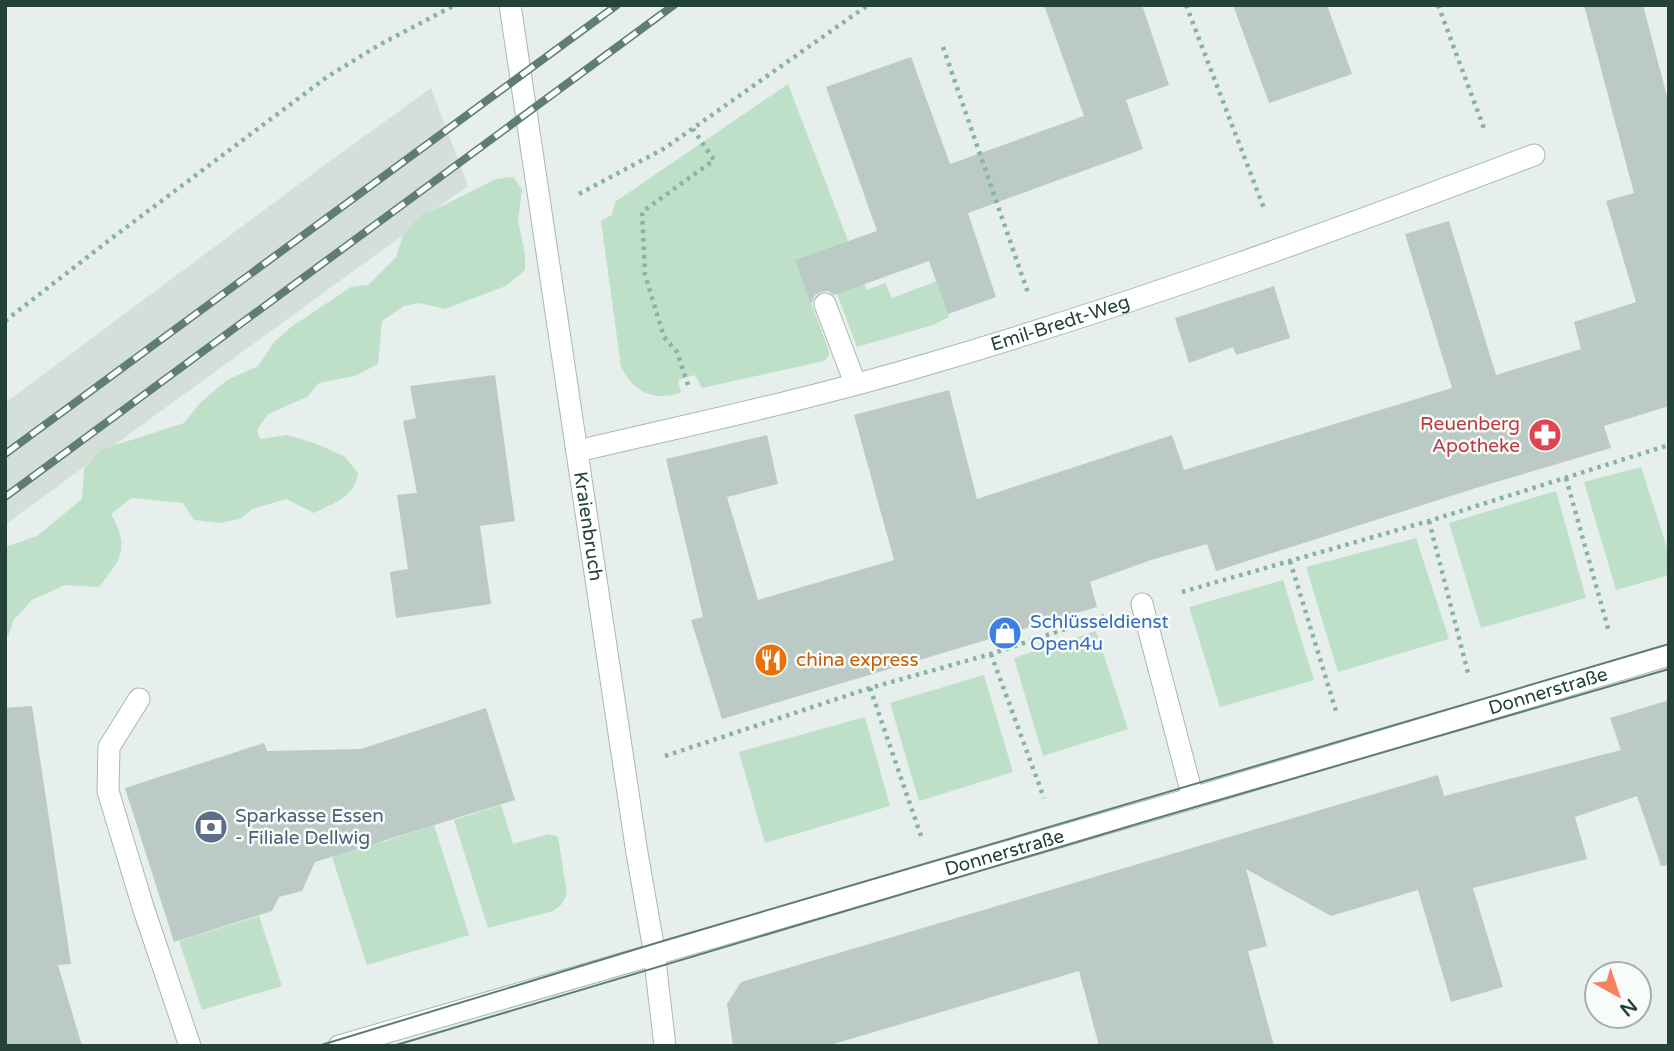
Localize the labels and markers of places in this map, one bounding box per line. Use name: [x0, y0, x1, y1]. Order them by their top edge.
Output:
place label: Reuenberg Apotheke: [1420, 413, 1520, 457]
pharmacy icon: Reuenberg Apotheke: [1526, 416, 1564, 454]
place label: Schlüsseldienst Open4u: [1030, 611, 1169, 655]
shop icon: Schlüsseldienst Open4u: [986, 614, 1024, 652]
restaurant icon: china express: [752, 641, 790, 679]
place label: china express: [796, 649, 919, 671]
place label: Sparkasse Essen - Filiale Dellwig: [235, 805, 384, 849]
bank icon: Sparkasse Essen - Filiale Dellwig: [192, 808, 230, 846]

